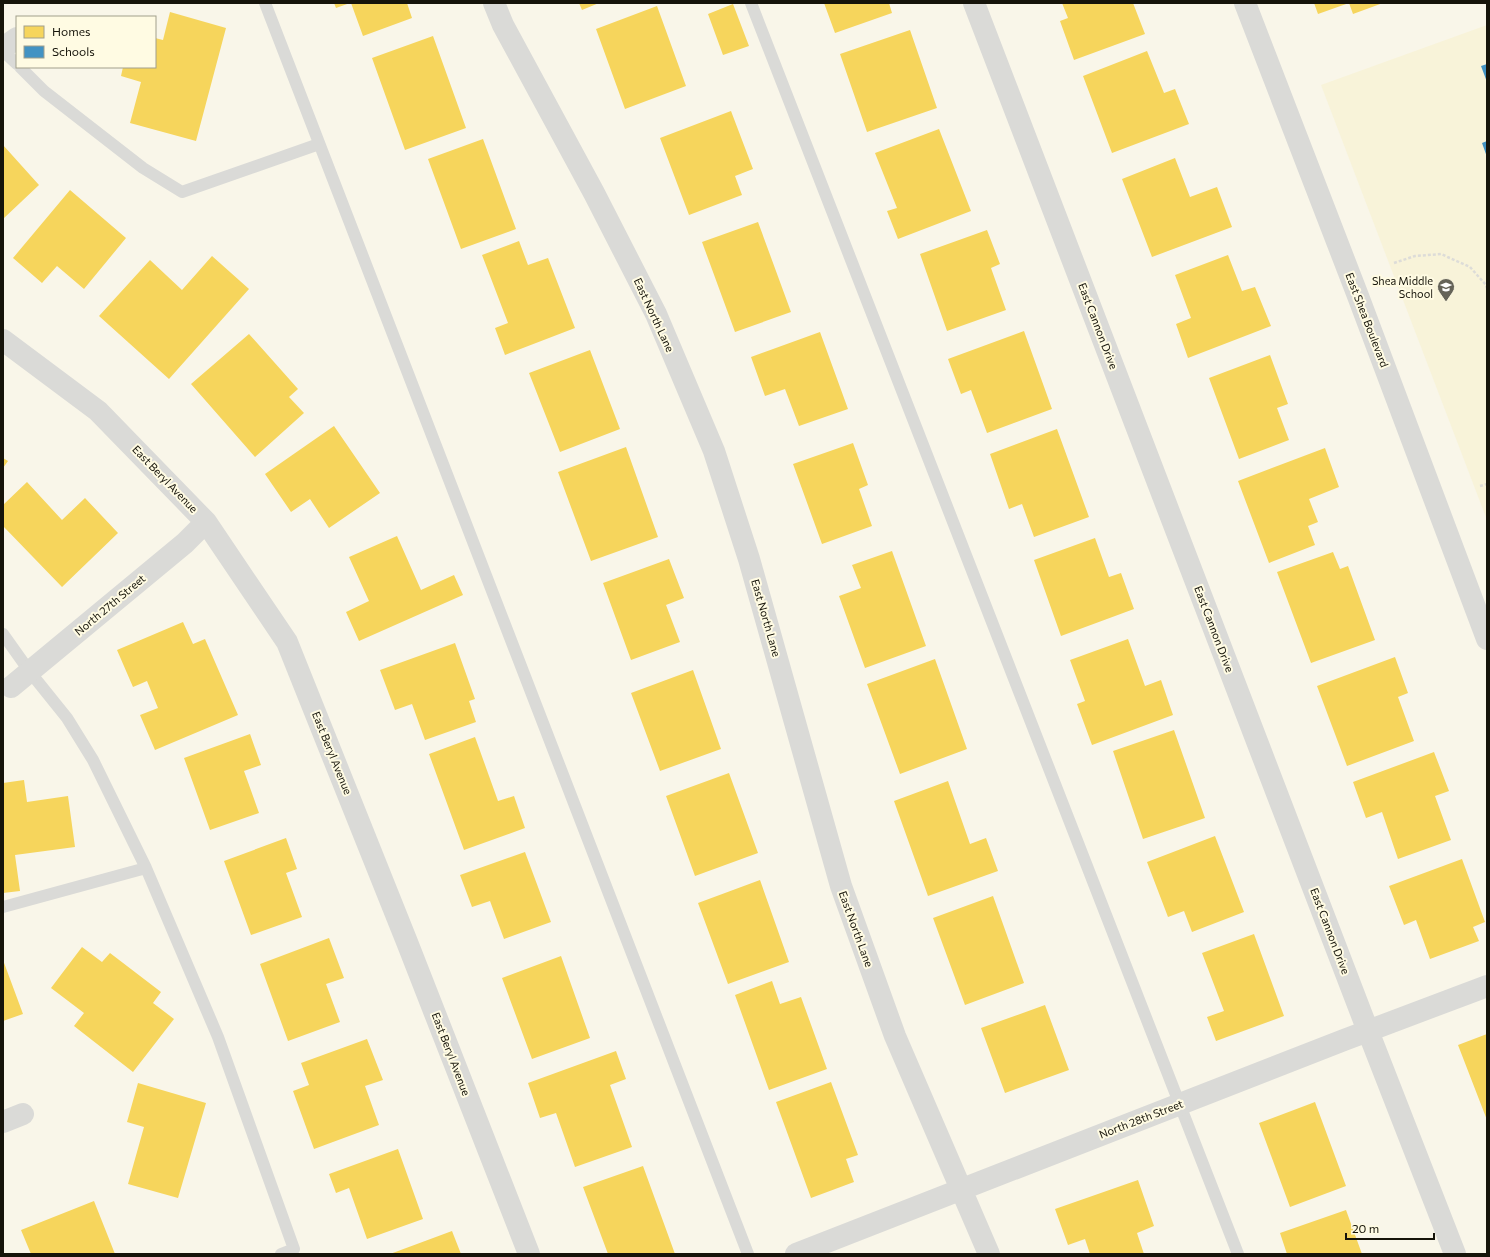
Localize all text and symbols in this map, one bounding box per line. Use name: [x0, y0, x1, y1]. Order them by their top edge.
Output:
legend: [16, 16, 156, 68]
text: Homes: [52, 24, 90, 38]
text: Schools: [52, 44, 95, 58]
street label: East Shea Boulevard: [1343, 271, 1392, 369]
place label: Shea Middle School: [1372, 274, 1433, 300]
street label: East North Lane: [632, 276, 677, 354]
school or university icon: Shea Middle School: [1436, 277, 1456, 302]
street label: East Cannon Drive: [1076, 281, 1121, 371]
street label: East Beryl Avenue: [130, 442, 201, 515]
street label: North 27th Street: [72, 571, 148, 638]
street label: East North Lane: [749, 578, 784, 658]
street label: East Cannon Drive: [1192, 584, 1237, 674]
street label: East Beryl Avenue: [310, 709, 355, 796]
street label: East Cannon Drive: [1308, 886, 1353, 976]
street label: East North Lane: [837, 889, 876, 969]
street label: East Beryl Avenue: [430, 1010, 473, 1098]
street label: North 28th Street: [1097, 1096, 1185, 1141]
scale bar: [1346, 1215, 1434, 1241]
text: 20 m: [1352, 1221, 1379, 1235]

